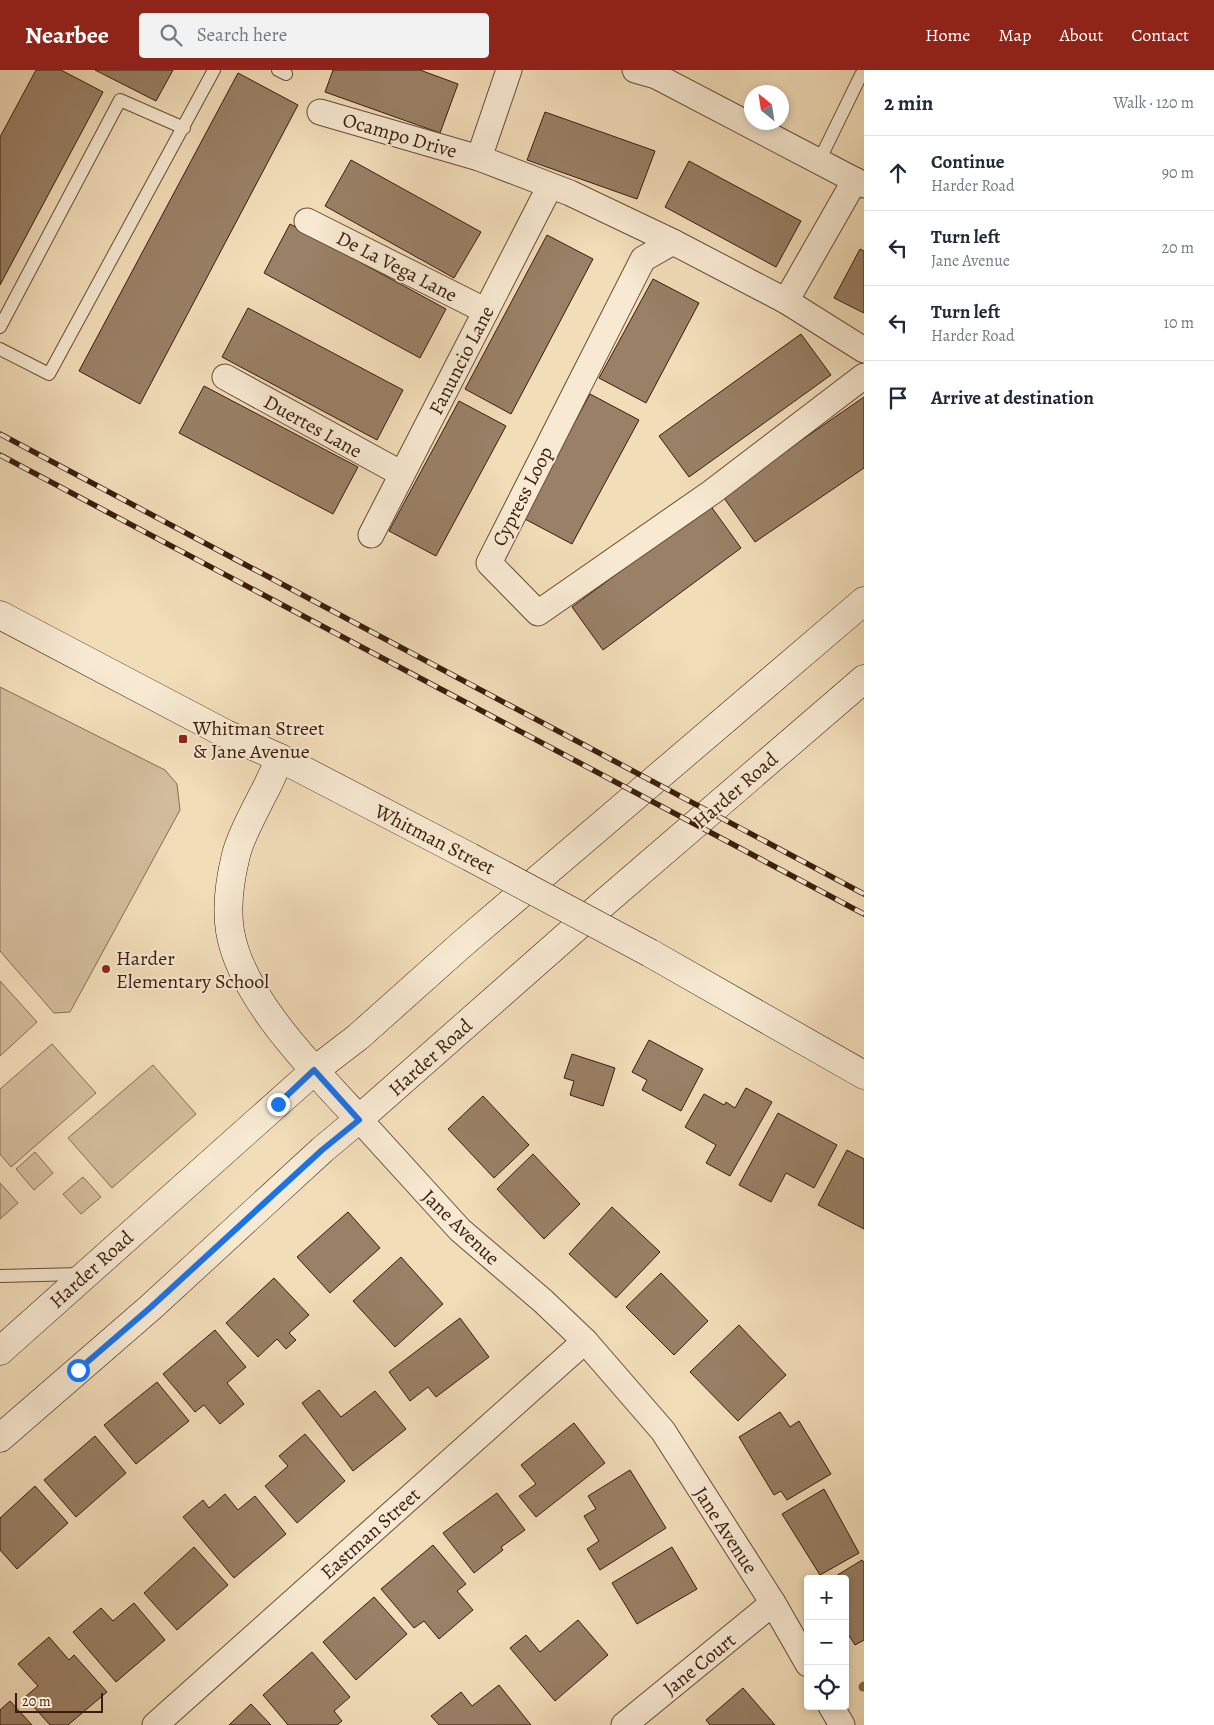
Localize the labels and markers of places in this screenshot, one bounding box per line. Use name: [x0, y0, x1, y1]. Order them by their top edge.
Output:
place label: Whitman Street & Jane Avenue: [192, 715, 325, 765]
marker: Whitman Street & Jane Avenue: [177, 733, 189, 745]
place label: Harder Elementary School: [116, 945, 269, 995]
marker: Harder Elementary School: [100, 963, 112, 975]

